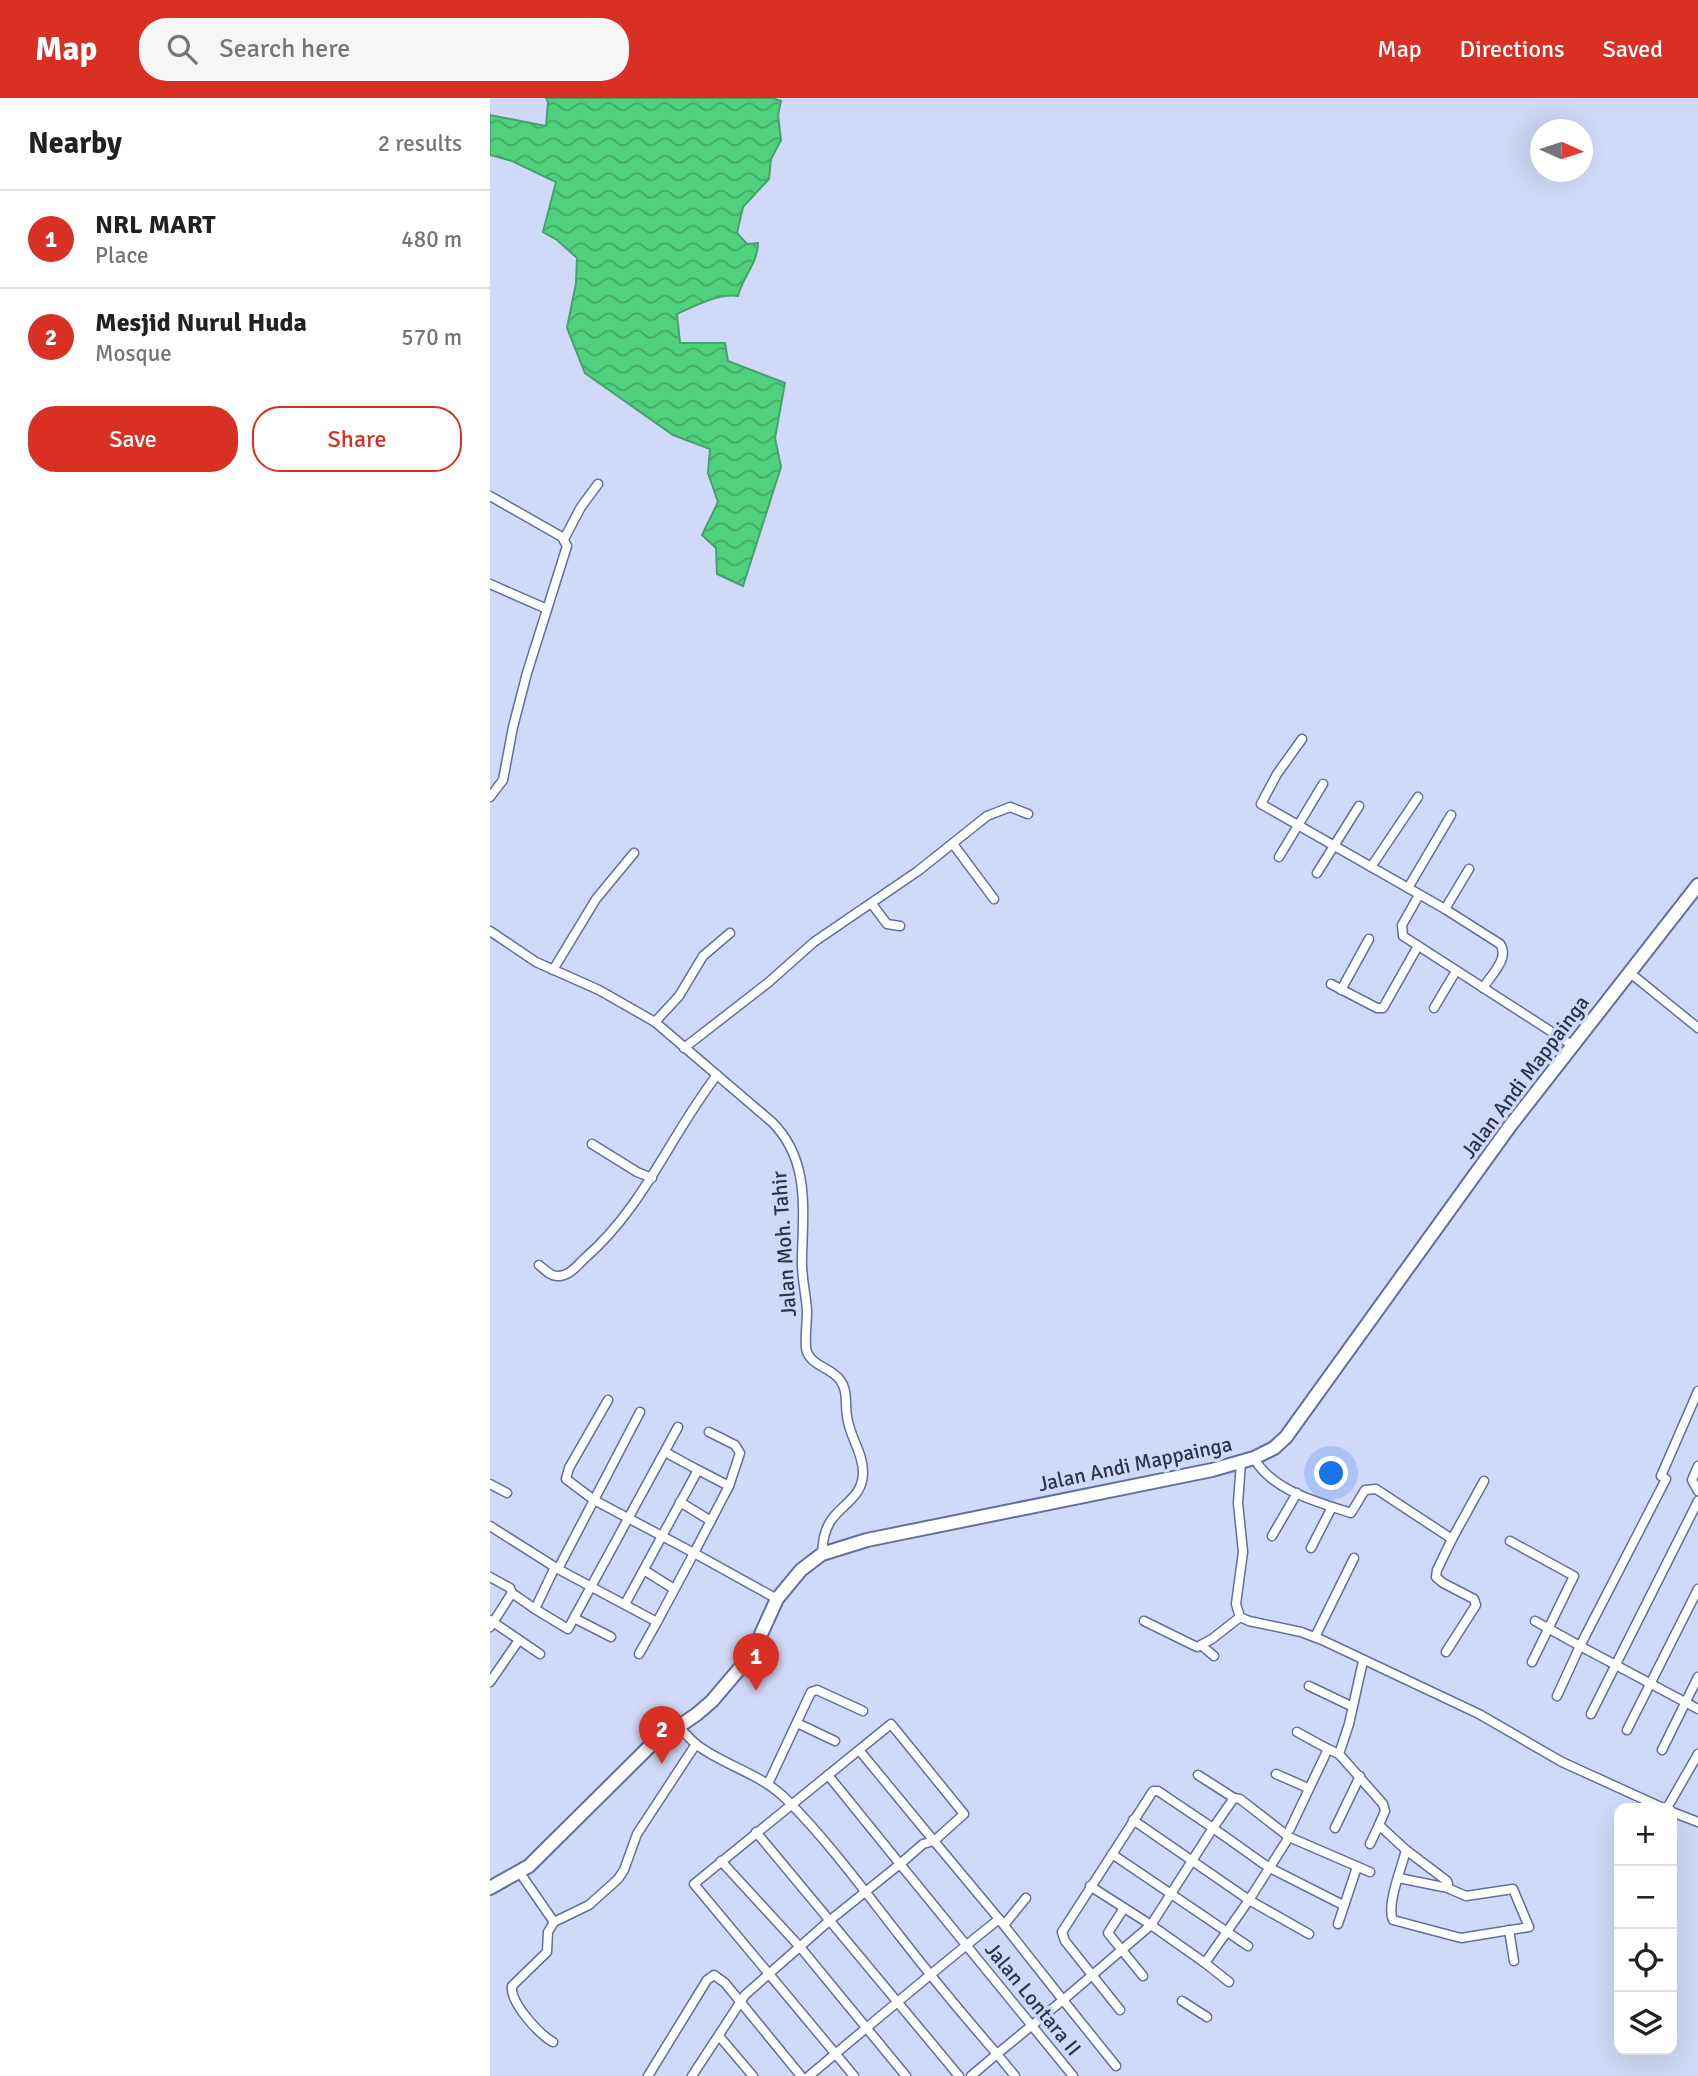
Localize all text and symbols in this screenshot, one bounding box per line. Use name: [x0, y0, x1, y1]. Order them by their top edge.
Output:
search box: [139, 18, 629, 81]
text: Map: [35, 29, 97, 70]
icon: search: [163, 30, 201, 68]
text: Search here: [219, 33, 350, 65]
text: Map: [1377, 34, 1422, 64]
text: Directions: [1460, 34, 1565, 64]
text: Saved: [1603, 34, 1663, 64]
north arrow: [1530, 119, 1593, 182]
text: Nearby: [28, 125, 122, 162]
text: 2 results: [378, 129, 462, 158]
text: NRL MART: [95, 209, 216, 241]
text: 1: [45, 225, 57, 254]
text: 480 m: [401, 225, 462, 254]
text: Place: [95, 241, 149, 270]
text: Mesjid Nurul Huda: [95, 307, 307, 339]
text: 2: [45, 323, 57, 352]
text: 570 m: [401, 323, 462, 352]
text: Mosque: [95, 339, 172, 368]
button: Save: [28, 406, 238, 472]
button: Share: [252, 406, 462, 472]
street label: Jalan Andi Mappainga: [1455, 990, 1595, 1164]
street label: Jalan Moh. Tahir: [766, 1170, 802, 1318]
street label: Jalan Andi Mappainga: [1036, 1431, 1234, 1497]
your location: [1314, 1456, 1348, 1490]
pin: 1: [733, 1633, 779, 1691]
pin: 2: [639, 1706, 685, 1764]
map controls: [1614, 1803, 1677, 2055]
button: +: [1614, 1803, 1677, 1866]
button: −: [1614, 1866, 1677, 1929]
button: locate: [1614, 1929, 1677, 1992]
street label: Jalan Lontara II: [979, 1937, 1087, 2061]
button: layers: [1614, 1992, 1677, 2055]

